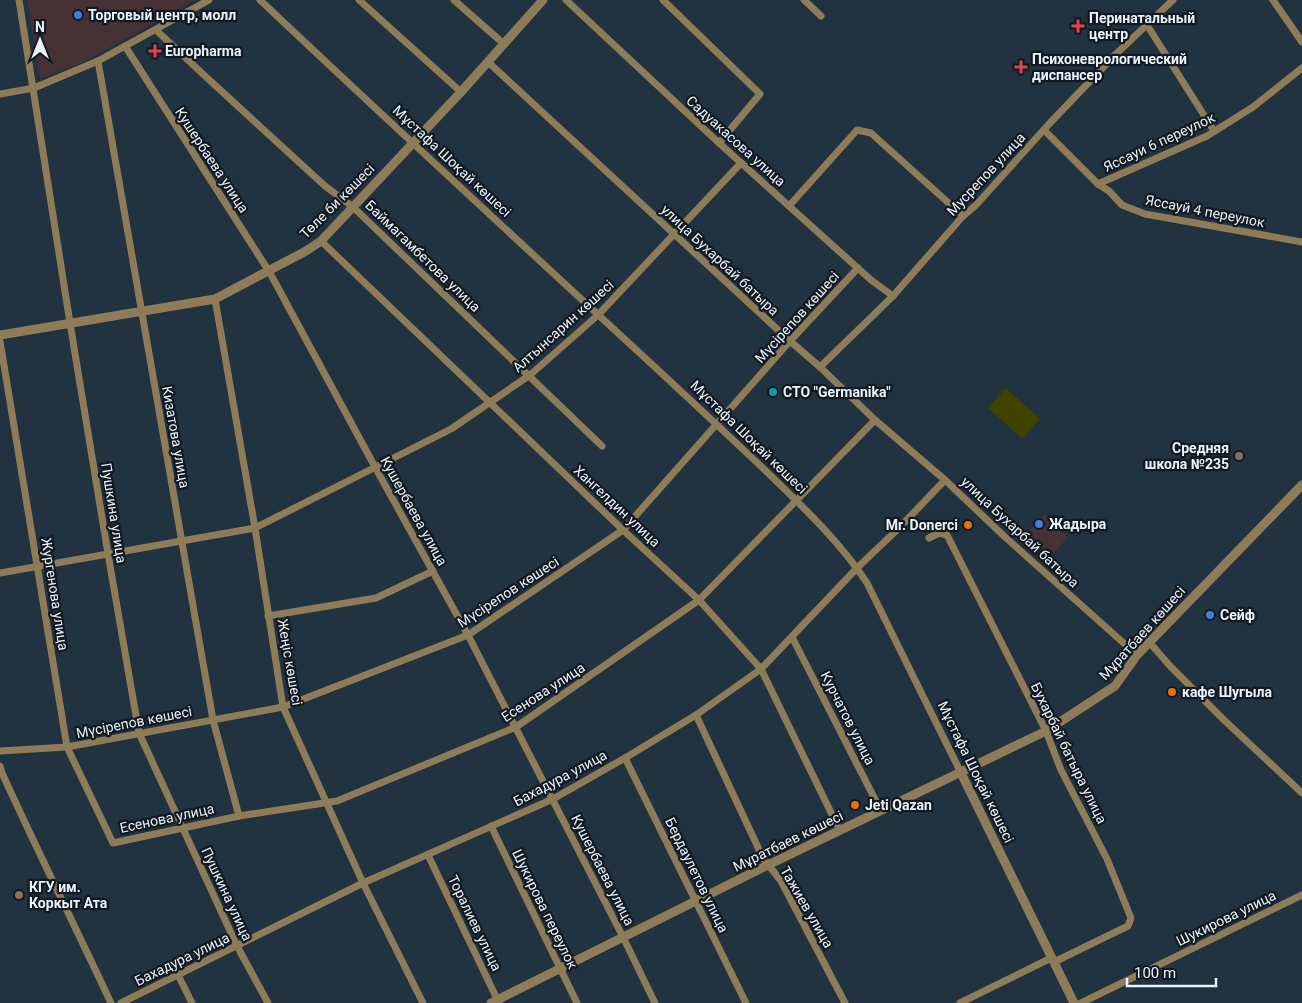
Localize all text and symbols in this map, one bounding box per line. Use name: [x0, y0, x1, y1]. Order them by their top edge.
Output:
place label: Торговый центр, молл: [88, 7, 236, 23]
marker: Торговый центр, молл: [72, 9, 84, 21]
place label: Перинатальный центр: [1089, 10, 1195, 42]
north arrow: [15, 15, 65, 65]
text: N: [35, 19, 45, 35]
marker: Перинатальный центр: [1071, 19, 1085, 33]
place label: Europharma: [165, 43, 242, 59]
marker: Europharma: [149, 45, 161, 57]
place label: Психоневрологический диспансер: [1032, 51, 1187, 83]
marker: Психоневрологический диспансер: [1014, 60, 1028, 74]
street label: Садуакасова улица: [683, 92, 789, 190]
street label: Мұстафа Шоқай көшесі: [390, 102, 514, 220]
street label: Кушербаева улица: [172, 104, 252, 216]
street label: Яссауи 6 переулок: [1101, 109, 1218, 175]
street label: Мусрепов улица: [944, 129, 1028, 219]
street label: Төле би көшесі: [296, 160, 378, 242]
street label: Яссауй 4 переулок: [1144, 192, 1266, 231]
street label: Баймагамбетова улица: [362, 197, 484, 315]
street label: улица Бухарбай батыра: [658, 201, 782, 319]
street label: Мүсірепов көшесі: [752, 268, 842, 366]
street label: Алтынсарин көшесі: [509, 276, 617, 376]
street label: Мұстафа Шоқай көшесі: [687, 377, 811, 497]
place label: СТО "Germanika": [783, 384, 891, 400]
street label: Кизатова улица: [159, 385, 193, 489]
marker: СТО "Germanika": [767, 386, 779, 398]
place label: Средняя школа №235: [1145, 440, 1229, 472]
marker: Средняя школа №235: [1233, 450, 1245, 462]
street label: Кушербаева улица: [377, 454, 451, 568]
street label: Пушкина улица: [98, 462, 130, 564]
street label: Хангелдин улица: [571, 462, 663, 550]
street label: улица Бухарбай батыра: [958, 473, 1082, 591]
place label: Жадыра: [1049, 516, 1107, 532]
place label: Mr. Donerci: [886, 517, 958, 533]
marker: Жадыра: [1033, 518, 1045, 530]
marker: Mr. Donerci: [962, 519, 974, 531]
street label: Жургенова улица: [38, 537, 72, 651]
street label: Мүсірепов көшесі: [454, 553, 562, 631]
street label: Мұратбаев көшесі: [1096, 583, 1188, 683]
place label: Сейф: [1220, 607, 1255, 623]
marker: Сейф: [1204, 609, 1216, 621]
street label: Жеңіс көшесі: [275, 618, 305, 706]
street label: Есенова улица: [498, 659, 588, 725]
street label: Курчатов улица: [818, 669, 878, 767]
street label: Бухарбай батыра улица: [1028, 680, 1110, 826]
place label: кафе Шугыла: [1182, 684, 1273, 700]
marker: кафе Шугыла: [1166, 686, 1178, 698]
street label: Мұстафа Шоқай көшесі: [935, 699, 1017, 845]
street label: Мүсірепов көшесі: [75, 703, 193, 741]
street label: Бахадура улица: [511, 747, 609, 809]
place label: Jeti Qazan: [865, 797, 932, 813]
marker: Jeti Qazan: [849, 799, 861, 811]
street label: Есенова улица: [118, 800, 216, 836]
street label: Мұратбаев көшесі: [730, 807, 846, 875]
street label: Кушербаева улица: [568, 812, 638, 928]
street label: Бердаулетов улица: [662, 815, 732, 935]
street label: Пушкина улица: [198, 845, 256, 943]
street label: Шукирова переулок: [509, 847, 581, 972]
street label: Тажиев улица: [777, 863, 837, 951]
street label: Торалиев улица: [445, 872, 505, 974]
place label: КГУ им. Коркыт Ата: [29, 879, 108, 911]
street label: Шукирова улица: [1174, 887, 1278, 949]
marker: КГУ им. Коркыт Ата: [13, 889, 25, 901]
street label: Бахадура улица: [132, 929, 232, 989]
scale bar: [1127, 956, 1216, 988]
text: 100 m: [1134, 964, 1176, 982]

